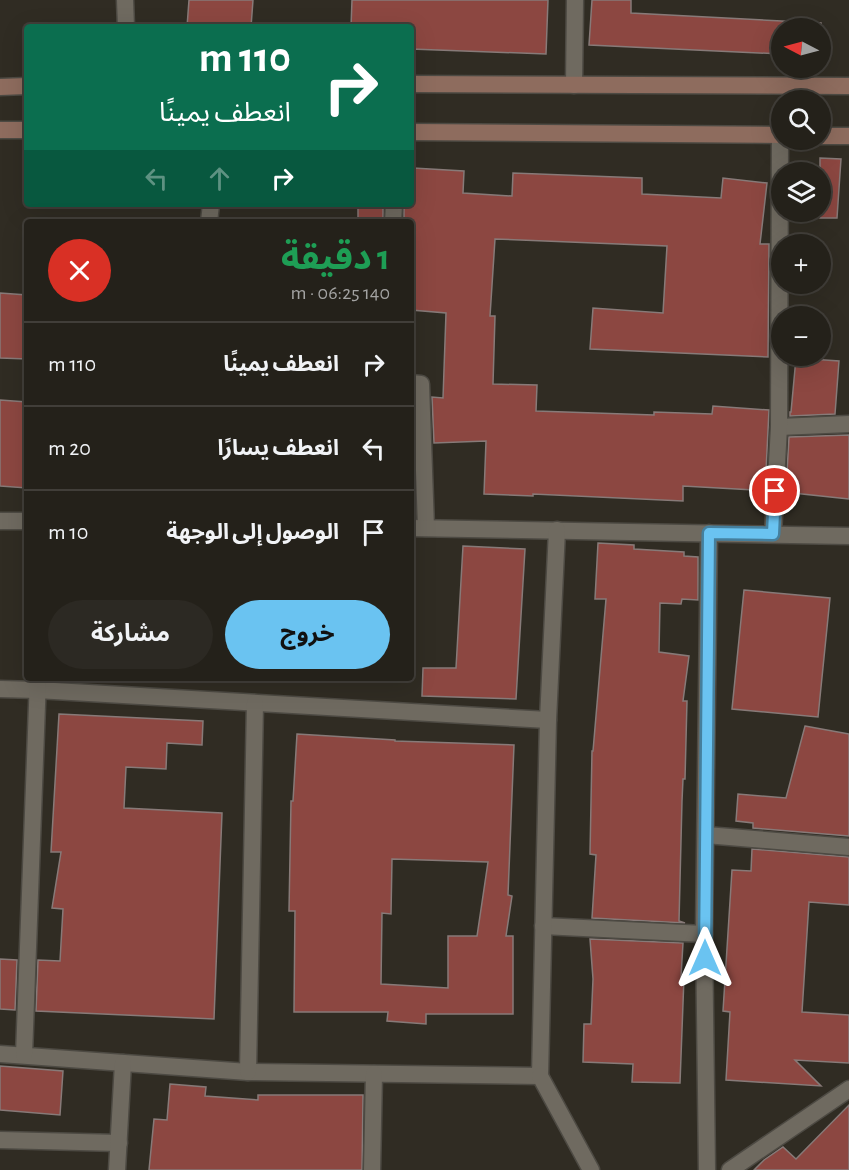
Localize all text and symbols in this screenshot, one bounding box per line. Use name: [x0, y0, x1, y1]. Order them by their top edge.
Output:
north arrow: [771, 18, 831, 78]
map controls: [771, 18, 831, 366]
text: 110 m: [199, 37, 291, 79]
icon: right: [312, 48, 390, 126]
button: search: [771, 90, 831, 150]
text: انعطف يمينًا: [159, 99, 291, 126]
icon: left: [140, 162, 173, 195]
icon: ahead: [203, 162, 236, 195]
icon: right: [266, 162, 299, 195]
button: layers: [771, 162, 831, 222]
button: +: [771, 234, 831, 294]
button: close: [48, 239, 111, 302]
text: 1 دقيقة: [281, 240, 390, 276]
text: 140 m · 06:25: [290, 283, 390, 303]
button: −: [771, 306, 831, 366]
icon: right: [357, 348, 390, 381]
text: 110 m: [48, 353, 96, 375]
text: انعطف يمينًا: [223, 353, 339, 375]
icon: left: [357, 432, 390, 465]
text: 20 m: [48, 437, 91, 459]
text: انعطف يسارًا: [217, 437, 339, 459]
pin: [749, 465, 800, 516]
icon: arrive: [758, 474, 791, 507]
icon: arrive: [357, 516, 390, 549]
text: 10 m: [48, 521, 88, 543]
text: الوصول إلى الوجهة: [166, 521, 339, 543]
button: مشاركة: [48, 600, 213, 669]
button: خروج: [225, 600, 390, 669]
position arrow: [673, 926, 737, 990]

